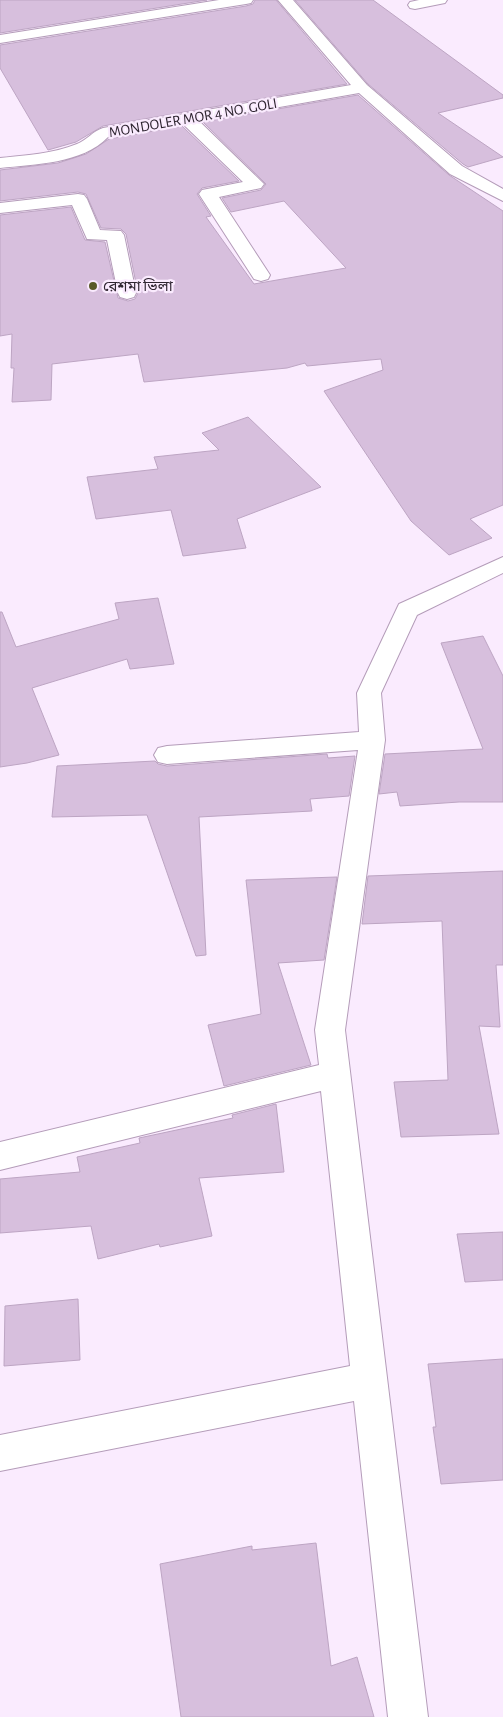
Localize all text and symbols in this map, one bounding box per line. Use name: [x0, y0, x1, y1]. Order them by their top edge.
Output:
street label: MONDOLER MOR 4 NO. GOLI: [108, 96, 278, 140]
place label: রেশমা ভিলা: [103, 278, 174, 294]
marker: রেশমা ভিলা: [87, 280, 99, 292]

